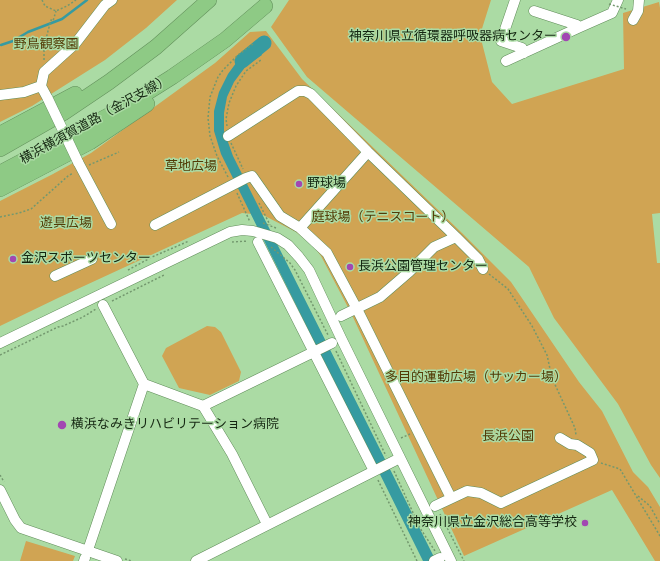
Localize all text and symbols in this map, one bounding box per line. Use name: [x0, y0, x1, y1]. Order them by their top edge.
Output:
place label: 神奈川県立循環器呼吸器病センター: [349, 29, 557, 45]
marker: 神奈川県立循環器呼吸器病センター: [560, 31, 572, 43]
park label: 野鳥観察園: [14, 37, 78, 53]
street label: 横浜横須賀道路（金沢支線）: [17, 72, 173, 168]
park label: 草地広場: [165, 159, 217, 175]
place label: 野球場: [307, 176, 346, 192]
marker: 野球場: [294, 179, 304, 189]
park label: 庭球場（テニスコート）: [312, 210, 454, 226]
park label: 遊具広場: [40, 216, 92, 232]
place label: 金沢スポーツセンター: [21, 251, 151, 267]
marker: 金沢スポーツセンター: [8, 254, 18, 264]
place label: 長浜公園管理センター: [358, 259, 488, 275]
marker: 長浜公園管理センター: [345, 262, 355, 272]
park label: 多目的運動広場（サッカー場）: [385, 370, 567, 386]
place label: 横浜なみきリハビリテーション病院: [71, 417, 279, 433]
marker: 横浜なみきリハビリテーション病院: [56, 419, 68, 431]
park label: 長浜公園: [482, 429, 534, 445]
place label: 神奈川県立金沢総合高等学校: [408, 515, 577, 531]
marker: 神奈川県立金沢総合高等学校: [580, 518, 590, 528]

